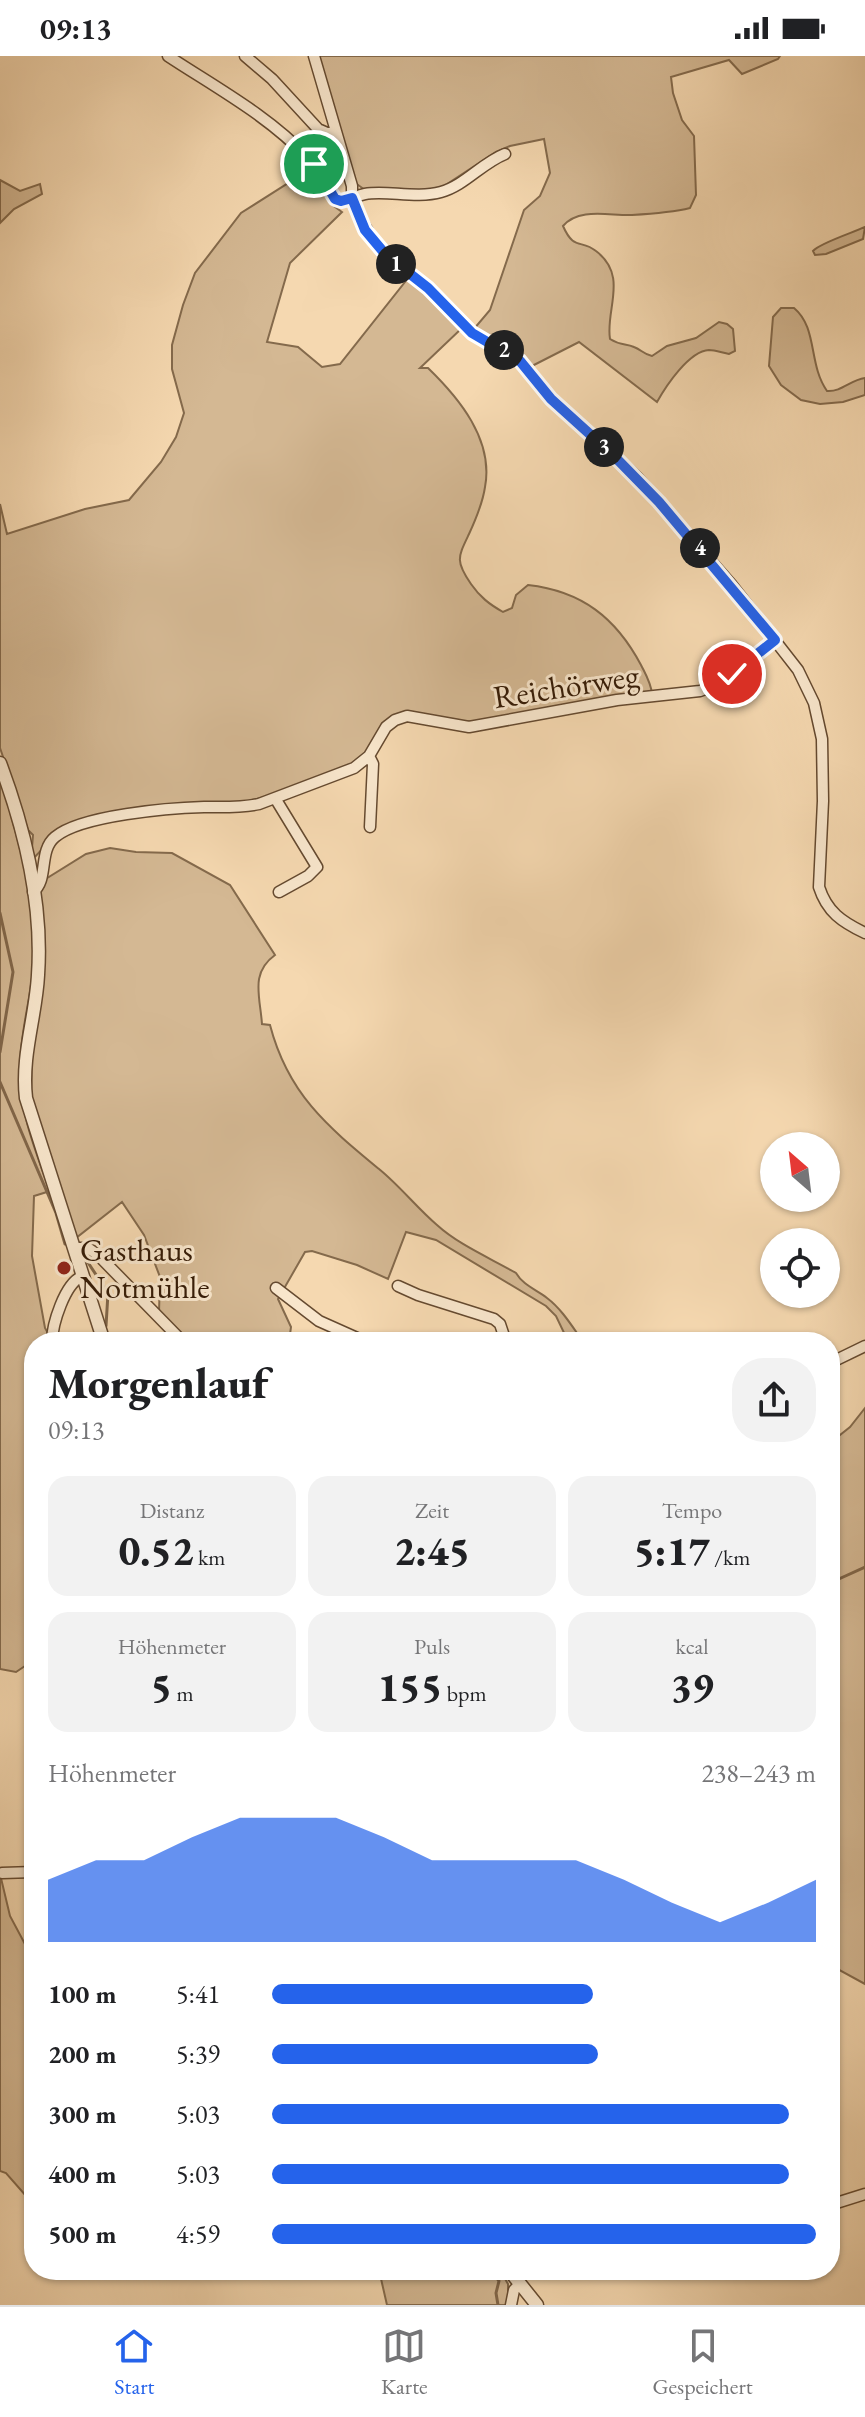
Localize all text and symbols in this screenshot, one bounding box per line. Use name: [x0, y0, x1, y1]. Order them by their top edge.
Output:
text: 09:13: [40, 9, 112, 48]
pin: [280, 130, 348, 198]
icon: arrive: [292, 142, 336, 186]
pin: 1: [376, 244, 416, 284]
text: 1: [390, 249, 402, 278]
pin: 2: [484, 330, 524, 370]
text: 2: [498, 335, 510, 364]
pin: 3: [584, 427, 624, 467]
text: 3: [598, 432, 610, 461]
pin: 4: [680, 528, 720, 568]
text: 4: [694, 533, 706, 562]
pin: [698, 640, 766, 708]
icon: check: [710, 652, 754, 696]
street label: Reichörweg: [490, 654, 643, 718]
north arrow: [760, 1132, 840, 1212]
map controls: [760, 1132, 840, 1308]
button: locate: [760, 1228, 840, 1308]
place label: Gasthaus Notmühle: [80, 1229, 210, 1308]
marker: Gasthaus Notmühle: [55, 1259, 73, 1277]
text: Morgenlauf: [48, 1354, 268, 1411]
button: share: [732, 1358, 816, 1442]
text: 09:13: [48, 1413, 104, 1447]
text: Distanz: [140, 1496, 204, 1525]
text: Zeit: [415, 1496, 449, 1525]
text: Tempo: [662, 1496, 722, 1525]
text: 0.52: [119, 1525, 194, 1577]
text: 2:45: [394, 1525, 470, 1577]
text: 5:17: [634, 1525, 710, 1577]
text: km: [194, 1543, 225, 1572]
text: /km: [710, 1543, 751, 1572]
text: Höhenmeter: [118, 1632, 226, 1661]
text: Puls: [414, 1632, 450, 1661]
text: kcal: [675, 1632, 709, 1661]
text: 5: [150, 1661, 172, 1713]
text: 155: [377, 1661, 442, 1713]
text: 39: [670, 1661, 714, 1713]
text: m: [172, 1679, 194, 1708]
text: bpm: [442, 1679, 487, 1708]
text: Höhenmeter: [48, 1756, 176, 1790]
text: 238–243 m: [701, 1756, 816, 1790]
text: 100 m: [48, 1977, 116, 2011]
text: 5:41: [176, 1977, 220, 2011]
text: 200 m: [48, 2037, 116, 2071]
text: 5:39: [176, 2037, 220, 2071]
text: 300 m: [48, 2097, 116, 2131]
text: 5:03: [176, 2097, 220, 2131]
text: 400 m: [48, 2157, 116, 2191]
text: 5:03: [176, 2157, 220, 2191]
text: 500 m: [48, 2217, 116, 2251]
text: 4:59: [176, 2217, 220, 2251]
tab: Start: [112, 2324, 156, 2401]
tab: Karte: [381, 2324, 428, 2401]
tab: Gespeichert: [652, 2324, 753, 2401]

